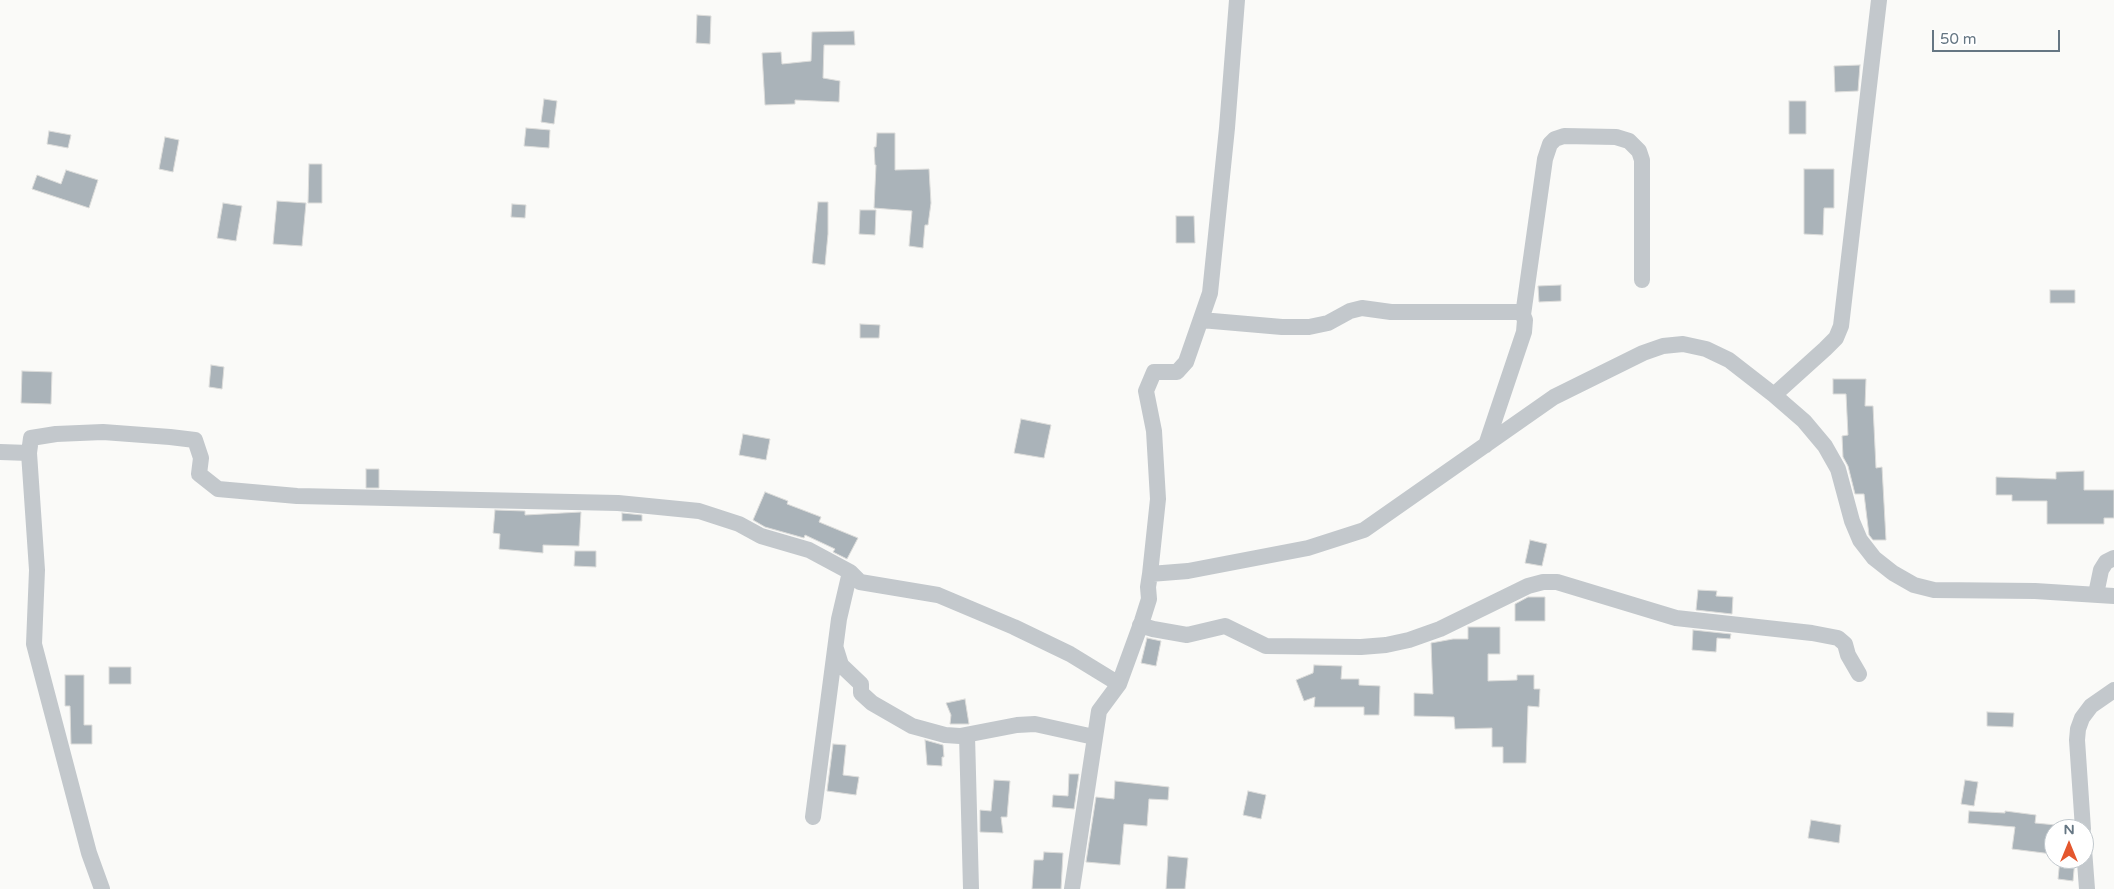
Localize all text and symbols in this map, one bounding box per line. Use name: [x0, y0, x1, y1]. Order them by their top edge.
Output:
scale bar: [1934, 20, 2062, 52]
text: 50 m: [1940, 30, 1977, 48]
north arrow: [2044, 819, 2094, 869]
text: N: [2063, 821, 2075, 838]

